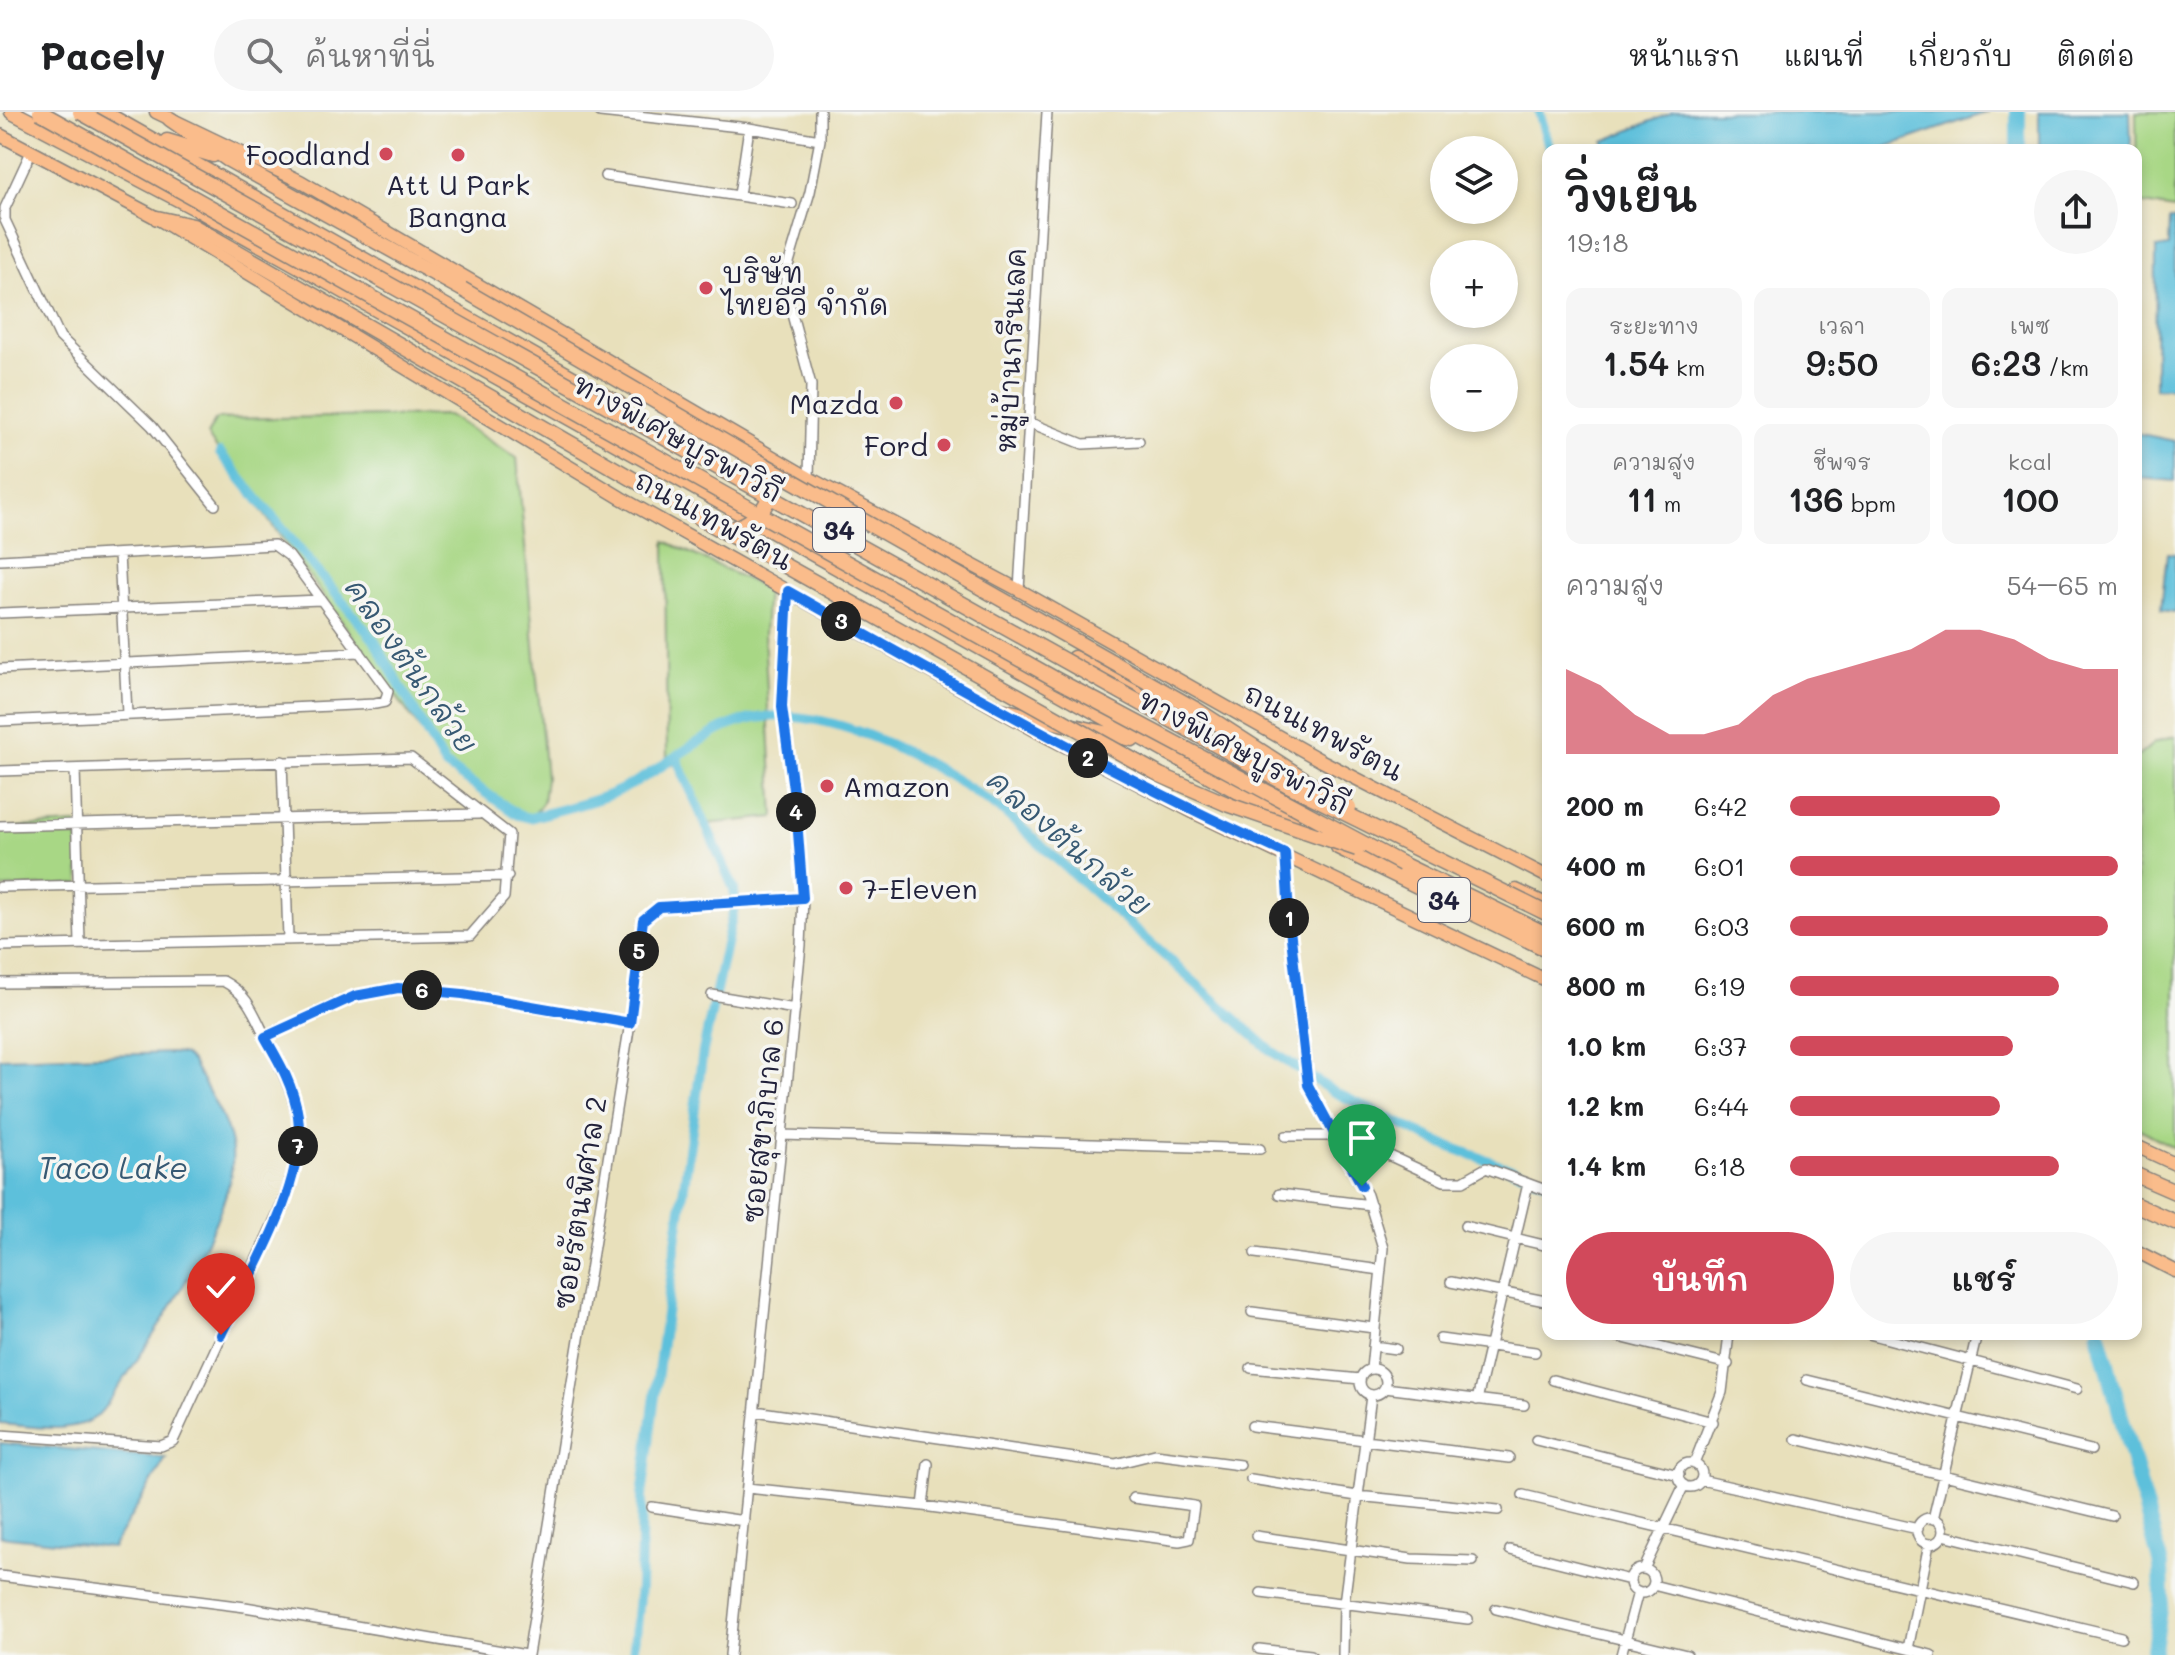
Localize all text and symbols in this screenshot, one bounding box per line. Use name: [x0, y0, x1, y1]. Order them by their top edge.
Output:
search box: [214, 19, 774, 91]
text: Pacely: [40, 30, 166, 80]
icon: search: [242, 33, 286, 77]
text: ค้นหาที่นี่: [306, 35, 435, 75]
text: หน้าแรก: [1628, 37, 1740, 73]
text: แผนที่: [1784, 37, 1864, 73]
text: เกี่ยวกับ: [1908, 37, 2012, 73]
text: ติดต่อ: [2056, 37, 2135, 73]
place label: Foodland: [246, 136, 370, 172]
map controls: [1430, 136, 1518, 432]
button: layers: [1430, 136, 1518, 224]
marker: Foodland: [377, 145, 395, 163]
marker: Att U Park Bangna: [449, 146, 467, 164]
place label: Att U Park Bangna: [386, 166, 530, 234]
text: วิ่งเย็น: [1566, 166, 1697, 223]
button: share: [2034, 170, 2118, 254]
text: 19:18: [1566, 225, 1628, 259]
button: +: [1430, 240, 1518, 328]
street label: หมู่บ้านกรีนเลค: [987, 246, 1038, 454]
place label: บริษัท ไทยอีวี จำกัด: [719, 254, 889, 322]
marker: บริษัท ไทยอีวี จำกัด: [697, 279, 715, 297]
text: ระยะทาง: [1609, 311, 1699, 340]
text: เวลา: [1819, 311, 1865, 340]
text: เพซ: [2010, 311, 2050, 340]
text: 1.54: [1603, 340, 1669, 385]
text: 9:50: [1806, 340, 1878, 385]
text: 6:23: [1971, 340, 2041, 385]
button: −: [1430, 344, 1518, 432]
text: km: [1669, 353, 1705, 382]
text: /km: [2041, 353, 2089, 382]
street label: ทางพิเศษบูรพาวิถี: [564, 365, 789, 514]
place label: Mazda: [789, 385, 880, 421]
marker: Mazda: [887, 394, 905, 412]
place label: Ford: [864, 427, 928, 463]
marker: Ford: [935, 436, 953, 454]
text: ความสูง: [1613, 447, 1695, 476]
text: ชีพจร: [1813, 447, 1871, 476]
text: kcal: [2008, 447, 2052, 476]
street label: ถนนเทพรัตน: [628, 461, 800, 577]
text: 11: [1627, 476, 1657, 521]
text: 136: [1788, 476, 1844, 521]
text: 100: [2001, 476, 2059, 521]
text: m: [1657, 489, 1681, 518]
text: bpm: [1844, 489, 1896, 518]
road number: 34: [813, 508, 865, 552]
text: ความสูง: [1566, 568, 1664, 602]
text: 54–65 m: [2006, 568, 2118, 602]
water label: คลองต้นกล้วย: [337, 570, 487, 760]
pin: 3: [821, 601, 861, 641]
text: 3: [834, 606, 848, 635]
street label: ถนนเทพรัตน: [1238, 674, 1410, 788]
street label: ทางพิเศษบูรพาวิถี: [1130, 680, 1356, 826]
pin: 2: [1068, 738, 1108, 778]
text: 2: [1082, 743, 1094, 772]
water label: คลองต้นกล้วย: [980, 760, 1160, 924]
place label: Amazon: [843, 768, 950, 804]
marker: Amazon: [818, 777, 836, 795]
text: 200 m: [1566, 789, 1644, 823]
text: 6:42: [1694, 789, 1748, 823]
pin: 4: [776, 792, 816, 832]
text: 4: [789, 797, 803, 826]
text: 400 m: [1566, 849, 1646, 883]
text: 6:01: [1694, 849, 1745, 883]
place label: 7-Eleven: [862, 870, 977, 906]
road number: 34: [1418, 878, 1470, 922]
marker: 7-Eleven: [837, 879, 855, 897]
pin: 1: [1269, 898, 1309, 938]
text: 1: [1284, 903, 1294, 932]
text: 600 m: [1566, 909, 1645, 943]
text: 6:03: [1694, 909, 1749, 943]
pin: 5: [619, 931, 659, 971]
text: 5: [633, 936, 645, 965]
text: 800 m: [1566, 969, 1646, 1003]
text: 6:19: [1694, 969, 1745, 1003]
pin: 6: [402, 970, 442, 1010]
text: 6: [415, 975, 429, 1004]
street label: ซอยสุขาภิบาล 6: [733, 1017, 796, 1226]
text: 1.0 km: [1566, 1029, 1646, 1063]
text: 6:37: [1694, 1029, 1747, 1063]
text: 1.2 km: [1566, 1089, 1644, 1123]
text: 6:44: [1694, 1089, 1748, 1123]
street label: ซอยรัตนพิศาล 2: [544, 1094, 614, 1312]
pin: [1328, 1104, 1396, 1186]
icon: arrive: [1340, 1116, 1384, 1160]
pin: 7: [278, 1126, 318, 1166]
text: 7: [292, 1131, 304, 1160]
water label: Taco Lake: [38, 1147, 188, 1187]
text: 1.4 km: [1566, 1149, 1646, 1183]
text: 6:18: [1694, 1149, 1745, 1183]
button: บันทึก: [1566, 1232, 1834, 1324]
button: แชร์: [1850, 1232, 2118, 1324]
pin: [187, 1253, 255, 1335]
icon: check: [199, 1265, 243, 1309]

